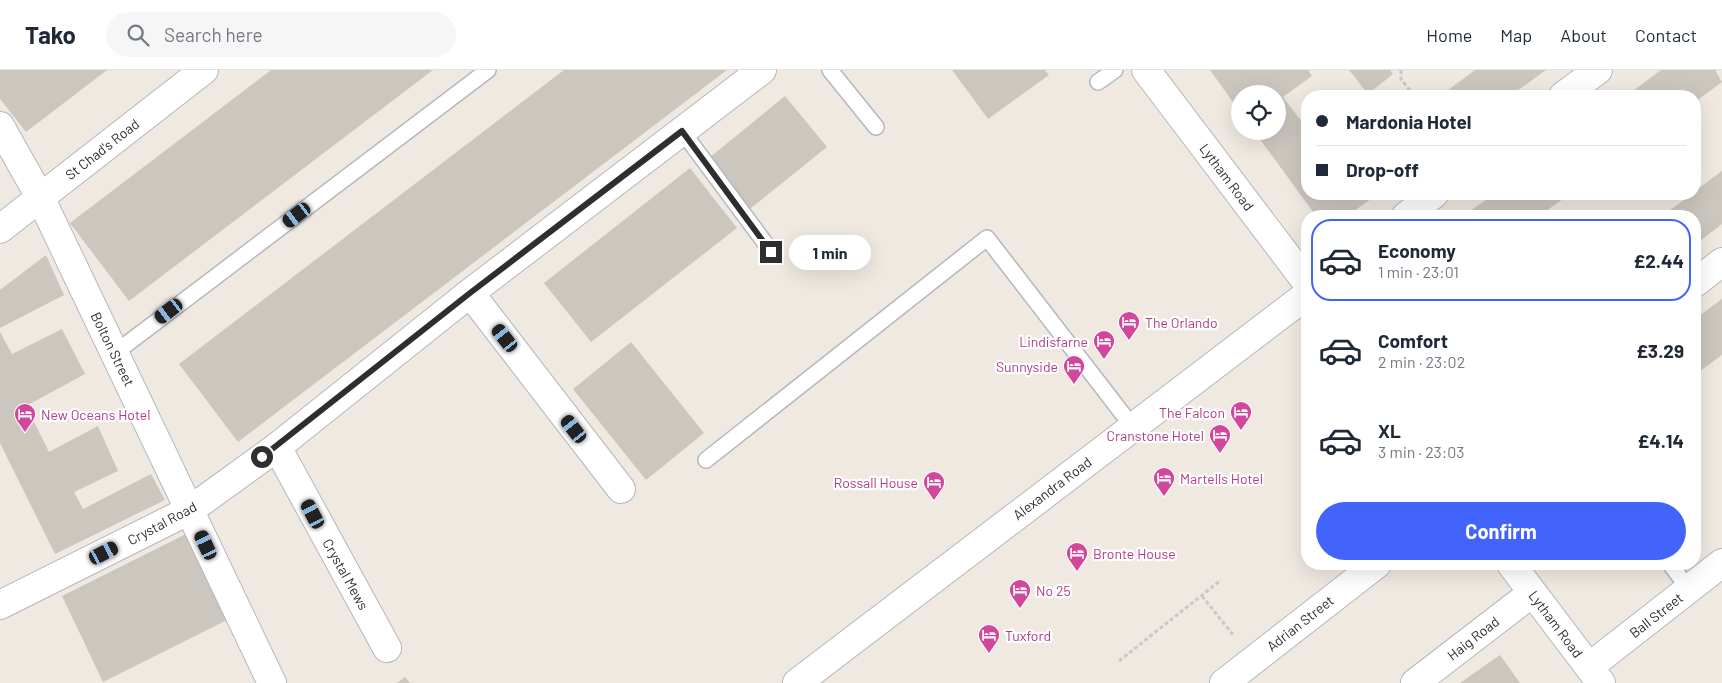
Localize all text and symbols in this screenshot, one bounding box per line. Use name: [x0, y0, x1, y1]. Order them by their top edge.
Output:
search box: [106, 12, 456, 57]
text: Tako: [25, 20, 76, 49]
icon: search: [124, 21, 152, 49]
text: Search here: [164, 23, 263, 46]
text: Home: [1426, 24, 1472, 46]
text: Map: [1500, 24, 1532, 46]
text: About: [1560, 24, 1607, 46]
text: Contact: [1635, 24, 1697, 46]
map controls: [1231, 85, 1286, 140]
button: locate: [1231, 85, 1286, 140]
text: Mardonia Hotel: [1346, 110, 1471, 133]
street label: St Chad's Road: [62, 115, 142, 183]
street label: Lytham Road: [1196, 140, 1258, 214]
text: Drop-off: [1346, 158, 1419, 181]
car: [280, 200, 313, 230]
callout: 1 min: [788, 234, 871, 270]
icon: car: [1318, 238, 1363, 283]
text: Economy: [1378, 239, 1456, 262]
route end: [760, 241, 782, 263]
text: 1 min: [812, 243, 848, 262]
text: £2.44: [1634, 249, 1684, 272]
text: 1 min · 23:01: [1378, 262, 1459, 281]
car: [152, 296, 185, 326]
street label: Bolton Street: [88, 309, 138, 389]
hotel icon: The Orlando: [1117, 310, 1141, 341]
place label: The Orlando: [1145, 314, 1218, 331]
car: [489, 322, 520, 354]
icon: car: [1318, 328, 1363, 373]
hotel icon: Lindisfarne: [1092, 329, 1116, 360]
text: Comfort: [1378, 329, 1448, 352]
place label: Lindisfarne: [1019, 333, 1088, 350]
text: £3.29: [1636, 339, 1684, 362]
text: 2 min · 23:02: [1378, 352, 1465, 371]
hotel icon: Sunnyside: [1062, 354, 1086, 385]
place label: Sunnyside: [996, 358, 1058, 375]
hotel icon: The Falcon: [1229, 400, 1253, 431]
hotel icon: New Oceans Hotel: [13, 402, 37, 433]
place label: The Falcon: [1159, 404, 1225, 421]
place label: New Oceans Hotel: [41, 406, 150, 423]
car: [558, 413, 589, 445]
icon: car: [1318, 418, 1363, 463]
text: XL: [1378, 419, 1401, 442]
hotel icon: Cranstone Hotel: [1208, 423, 1232, 454]
place label: Cranstone Hotel: [1107, 427, 1204, 444]
text: £4.14: [1638, 429, 1684, 452]
text: 3 min · 23:03: [1378, 442, 1465, 461]
route start: [251, 446, 273, 468]
street label: Alexandra Road: [1009, 453, 1095, 523]
hotel icon: Martells Hotel: [1152, 466, 1176, 497]
hotel icon: Rossall House: [922, 470, 946, 501]
place label: Martells Hotel: [1180, 470, 1263, 487]
place label: Rossall House: [834, 474, 918, 491]
car: [299, 497, 326, 531]
street label: Crystal Road: [124, 498, 200, 548]
button: Confirm: [1316, 502, 1686, 560]
car: [192, 528, 219, 562]
street label: Crystal Mews: [319, 535, 373, 613]
car: [87, 540, 120, 566]
hotel icon: Bronte House: [1065, 541, 1089, 572]
place label: Bronte House: [1093, 545, 1176, 562]
hotel icon: No 25: [1008, 578, 1032, 609]
place label: No 25: [1036, 582, 1071, 599]
street label: Lytham Road: [1525, 587, 1587, 661]
street label: Ball Street: [1626, 589, 1686, 641]
street label: Adrian Street: [1263, 592, 1337, 654]
street label: Haig Road: [1444, 612, 1502, 664]
hotel icon: Tuxford: [977, 623, 1001, 654]
place label: Tuxford: [1005, 627, 1051, 644]

